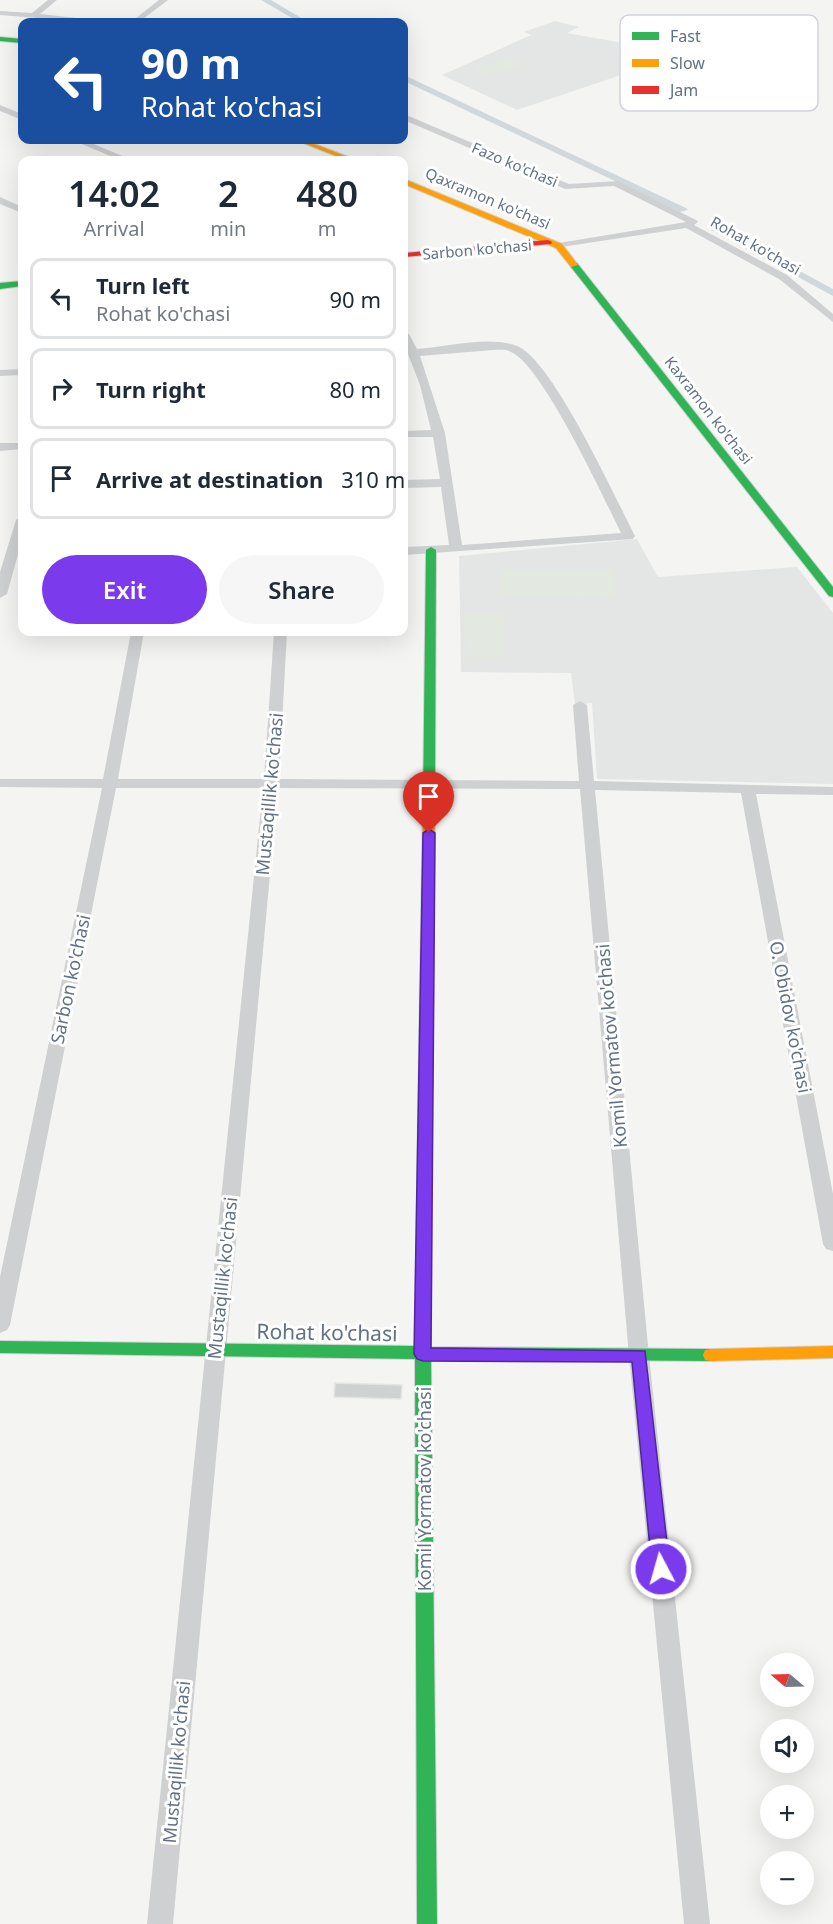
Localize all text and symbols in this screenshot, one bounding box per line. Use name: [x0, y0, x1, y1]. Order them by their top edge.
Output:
legend: [620, 15, 818, 111]
text: Fast: [670, 25, 701, 47]
text: 90 m: [141, 34, 241, 91]
icon: left: [42, 42, 120, 120]
text: Slow: [670, 52, 705, 74]
text: Jam: [668, 79, 698, 101]
text: Rohat ko'chasi: [141, 88, 322, 125]
street label: Fazo ko'chasi: [469, 137, 561, 191]
street label: Qaxramon ko'chasi: [422, 163, 554, 233]
text: 14:02: [68, 169, 160, 218]
text: 2: [218, 169, 239, 218]
text: 480: [296, 169, 358, 218]
street label: Rohat ko'chasi: [707, 211, 805, 279]
text: Arrival: [84, 215, 145, 242]
text: min: [210, 215, 246, 242]
text: m: [318, 215, 337, 242]
street label: Sarbon ko'chasi: [422, 234, 532, 264]
text: Turn left: [96, 270, 190, 300]
icon: left: [45, 282, 78, 315]
text: 90 m: [330, 284, 381, 314]
text: Rohat ko'chasi: [96, 300, 230, 327]
street label: Kaxramon ko'chasi: [661, 352, 757, 468]
icon: right: [45, 372, 78, 405]
text: Turn right: [96, 374, 206, 404]
text: 80 m: [330, 374, 381, 404]
icon: arrive: [45, 462, 78, 495]
text: Arrive at destination: [96, 464, 323, 494]
text: 310 m: [341, 464, 405, 494]
button: Exit: [42, 555, 207, 624]
button: Share: [219, 555, 384, 624]
street label: Mustaqillik ko'chasi: [250, 712, 288, 876]
pin: [403, 771, 454, 833]
icon: arrive: [412, 780, 445, 813]
street label: Sarbon ko'chasi: [45, 912, 95, 1046]
street label: O. Obidov ko'chasi: [764, 939, 818, 1095]
street label: Komil Yormatov ko'chasi: [590, 943, 632, 1149]
street label: Mustaqillik ko'chasi: [202, 1196, 242, 1360]
street label: Rohat ko'chasi: [256, 1317, 398, 1347]
street label: Komil Yormatov ko'chasi: [412, 1387, 436, 1591]
position arrow: [629, 1537, 693, 1601]
north arrow: [760, 1653, 814, 1707]
map controls: [760, 1653, 814, 1905]
street label: Mustaqillik ko'chasi: [157, 1680, 195, 1844]
button: sound: [760, 1719, 814, 1773]
button: +: [760, 1785, 814, 1839]
button: −: [760, 1851, 814, 1905]

